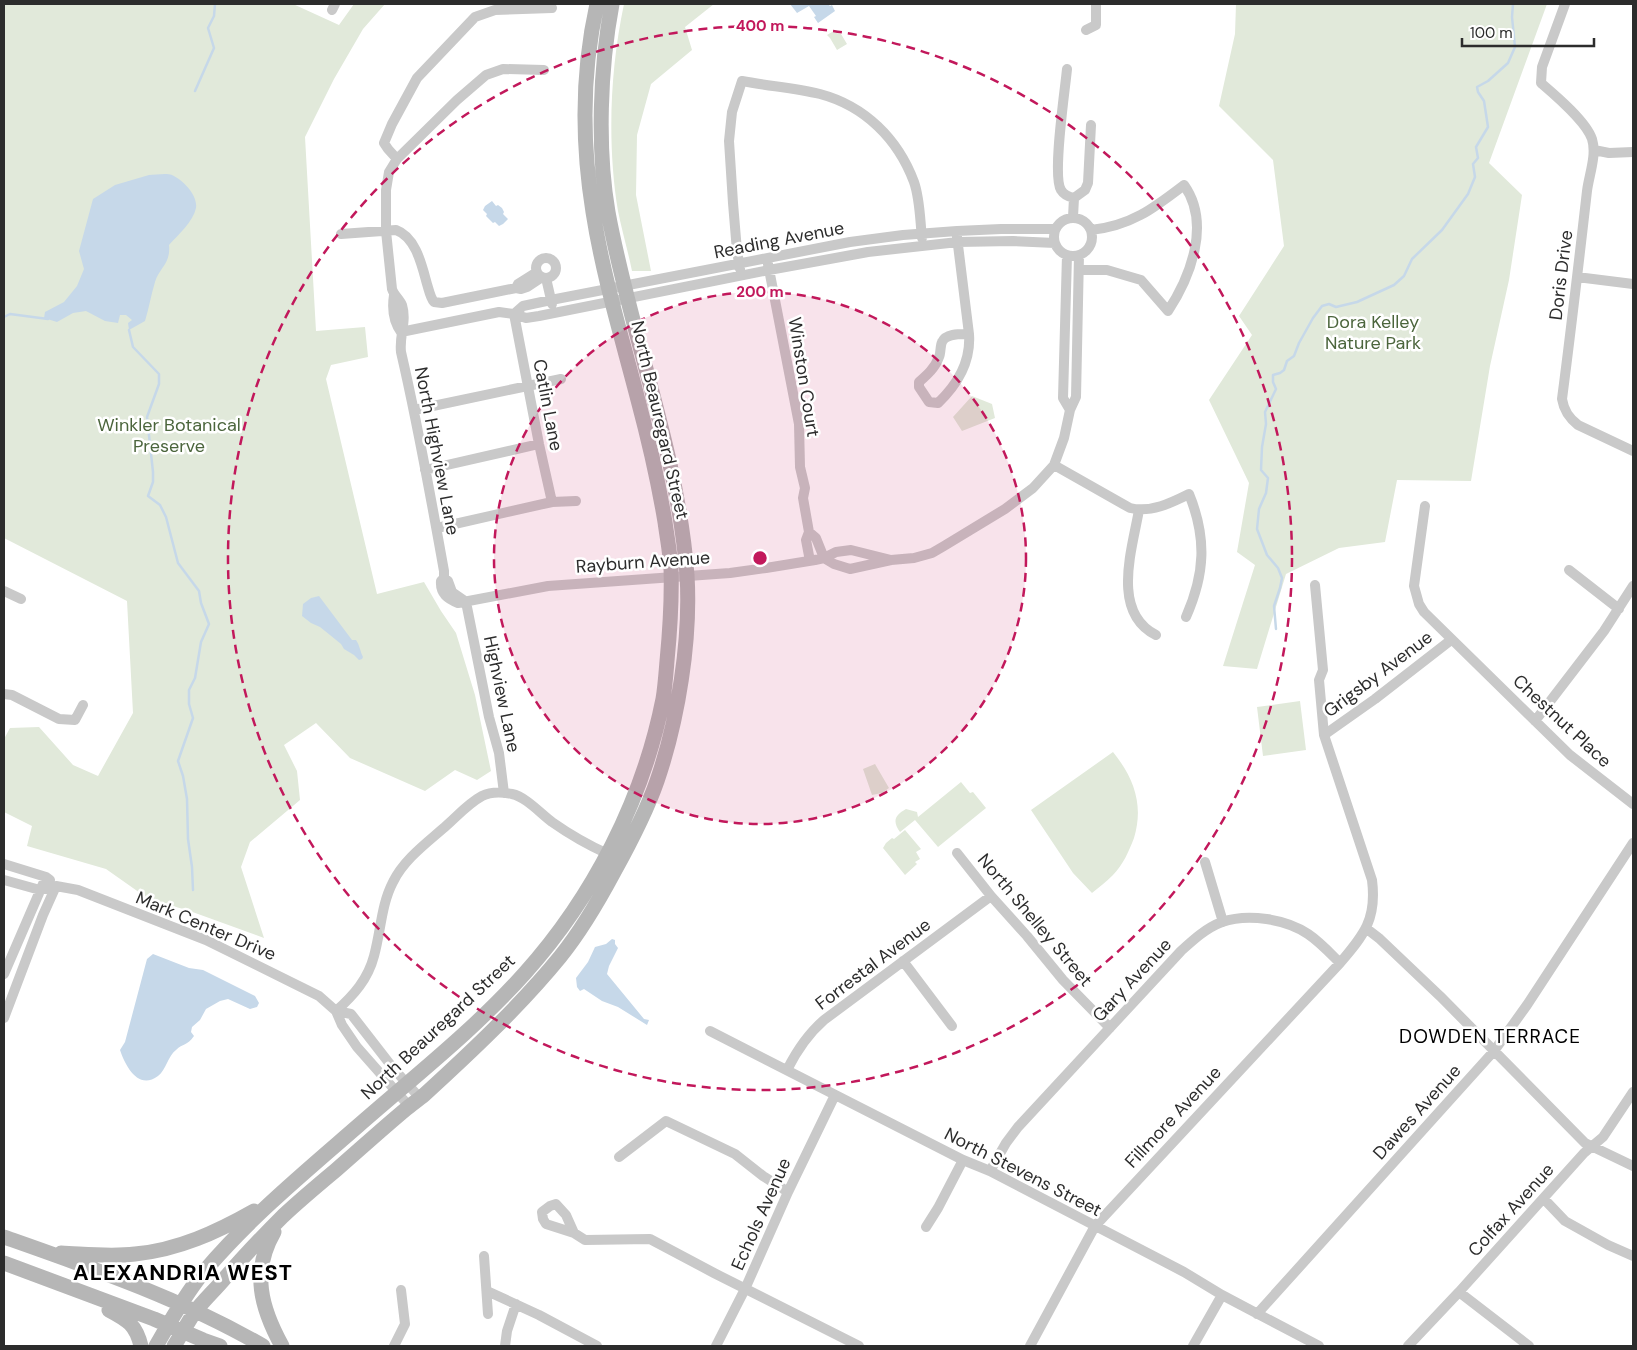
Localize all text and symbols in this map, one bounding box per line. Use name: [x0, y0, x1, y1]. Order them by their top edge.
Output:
scale bar: [1462, 15, 1594, 47]
text: 400 m: [736, 16, 784, 36]
text: 100 m: [1470, 23, 1513, 43]
street label: Reading Avenue: [712, 216, 846, 264]
street label: Doris Drive: [1544, 229, 1578, 321]
text: 200 m: [736, 282, 784, 302]
park label: Dora Kelley Nature Park: [1325, 310, 1421, 355]
street label: Winston Court: [783, 315, 825, 439]
street label: North Beauregard Street: [625, 318, 695, 522]
street label: Catlin Lane: [527, 357, 569, 453]
street label: North Highview Lane: [409, 365, 465, 537]
park label: Winkler Botanical Preserve: [97, 413, 241, 458]
street label: Rayburn Avenue: [575, 545, 711, 579]
centre of rings: [751, 549, 769, 567]
street label: Grigsby Avenue: [1319, 625, 1437, 723]
street label: Highview Lane: [478, 633, 526, 755]
street label: Chestnut Place: [1508, 669, 1616, 773]
street label: North Shelley Street: [972, 848, 1098, 992]
street label: Mark Center Drive: [132, 886, 280, 966]
street label: Forrestal Avenue: [810, 913, 936, 1015]
street label: Gary Avenue: [1087, 933, 1177, 1027]
street label: North Beauregard Street: [356, 949, 520, 1105]
district label: DOWDEN TERRACE: [1399, 1024, 1581, 1049]
street label: Dawes Avenue: [1368, 1059, 1466, 1165]
street label: Fillmore Avenue: [1119, 1061, 1227, 1173]
street label: North Stevens Street: [940, 1122, 1106, 1222]
street label: Echols Avenue: [726, 1154, 796, 1274]
street label: Colfax Avenue: [1463, 1158, 1559, 1262]
district label: ALEXANDRIA WEST: [73, 1258, 293, 1287]

